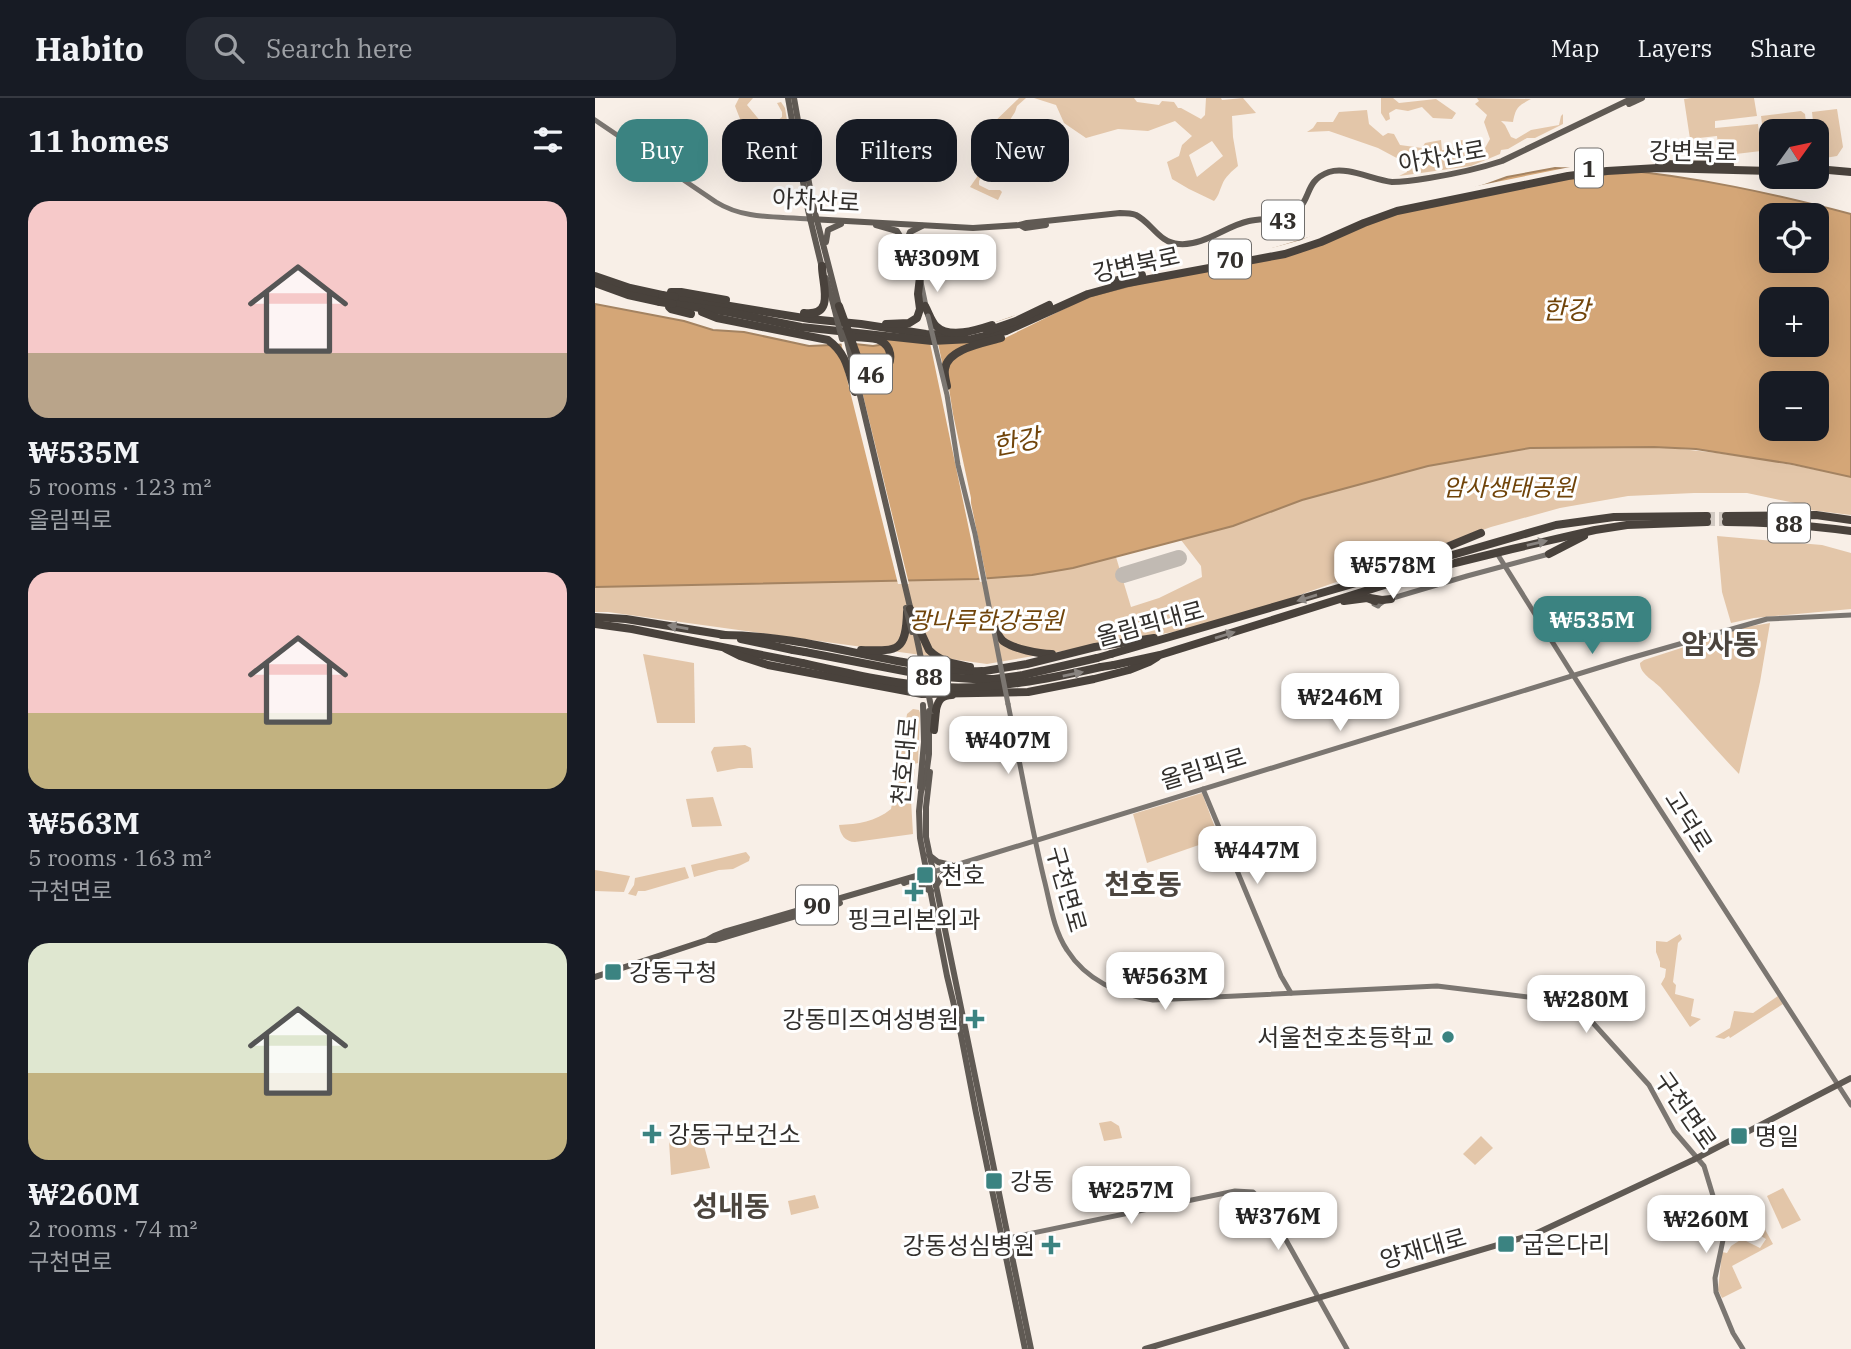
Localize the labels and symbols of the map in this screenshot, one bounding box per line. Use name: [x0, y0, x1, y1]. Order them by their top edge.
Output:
north arrow: [1759, 119, 1829, 189]
street label: 아차산로: [1396, 133, 1488, 179]
street label: 강변북로: [1649, 134, 1737, 168]
road number: 1: [1575, 148, 1603, 188]
street label: 아차산로: [771, 182, 861, 218]
road number: 43: [1262, 200, 1304, 239]
pin: ₩309M: [888, 234, 986, 294]
street label: 강변북로: [1089, 239, 1183, 289]
road number: 70: [1209, 240, 1251, 278]
water label: 한강: [1542, 292, 1593, 326]
road number: 46: [850, 354, 892, 394]
water label: 한강: [989, 419, 1046, 462]
park label: 암사생태공원: [1443, 471, 1577, 503]
road number: 88: [1768, 504, 1810, 542]
one-way arrow: [1526, 537, 1548, 548]
pin: ₩578M: [1344, 542, 1442, 601]
street label: 올림픽대로: [1093, 593, 1207, 653]
one-way arrow: [1296, 593, 1317, 603]
pin: ₩535M: [1543, 596, 1641, 656]
park label: 광나루한강공원: [909, 604, 1065, 636]
one-way arrow: [667, 621, 689, 632]
district label: 암사동: [1681, 625, 1759, 662]
one-way arrow: [1215, 629, 1236, 639]
road number: 88: [908, 656, 950, 696]
one-way arrow: [1062, 668, 1084, 679]
pin: ₩246M: [1291, 674, 1389, 733]
street label: 천호대로: [884, 716, 924, 806]
pin: ₩407M: [959, 716, 1057, 776]
street label: 올림픽로: [1156, 740, 1250, 796]
street label: 고덕로: [1658, 784, 1720, 858]
pin: ₩447M: [1208, 826, 1306, 886]
street label: 구천면로: [1039, 842, 1095, 936]
place label: 천호: [941, 859, 985, 891]
marker: 천호: [915, 865, 935, 885]
district label: 천호동: [1104, 865, 1182, 902]
marker: 핑크리본외과: [904, 882, 924, 902]
road number: 90: [796, 886, 838, 925]
place label: 핑크리본외과: [848, 903, 980, 935]
pin: ₩563M: [1116, 953, 1214, 1012]
place label: 강동구청: [629, 956, 717, 988]
marker: 강동구청: [603, 962, 623, 982]
pin: ₩280M: [1537, 976, 1635, 1035]
place label: 강동미즈여성병원: [782, 1003, 959, 1035]
marker: 강동미즈여성병원: [965, 1009, 985, 1029]
place label: 서울천호초등학교: [1257, 1021, 1434, 1053]
marker: 서울천호초등학교: [1440, 1029, 1456, 1045]
street label: 구천면로: [1648, 1065, 1724, 1155]
place label: 강동구보건소: [668, 1118, 800, 1150]
place label: 명일: [1755, 1120, 1799, 1152]
marker: 강동구보건소: [642, 1124, 662, 1144]
marker: 명일: [1729, 1126, 1749, 1146]
place label: 강동: [1010, 1165, 1054, 1197]
pin: ₩257M: [1082, 1166, 1180, 1226]
marker: 강동: [984, 1171, 1004, 1191]
district label: 성내동: [692, 1187, 770, 1224]
pin: ₩376M: [1229, 1192, 1327, 1252]
pin: ₩260M: [1657, 1196, 1755, 1255]
street label: 양재대로: [1376, 1220, 1470, 1276]
place label: 굽은다리: [1522, 1228, 1610, 1260]
place label: 강동성심병원: [903, 1229, 1035, 1261]
marker: 굽은다리: [1496, 1234, 1516, 1254]
marker: 강동성심병원: [1041, 1235, 1061, 1255]

